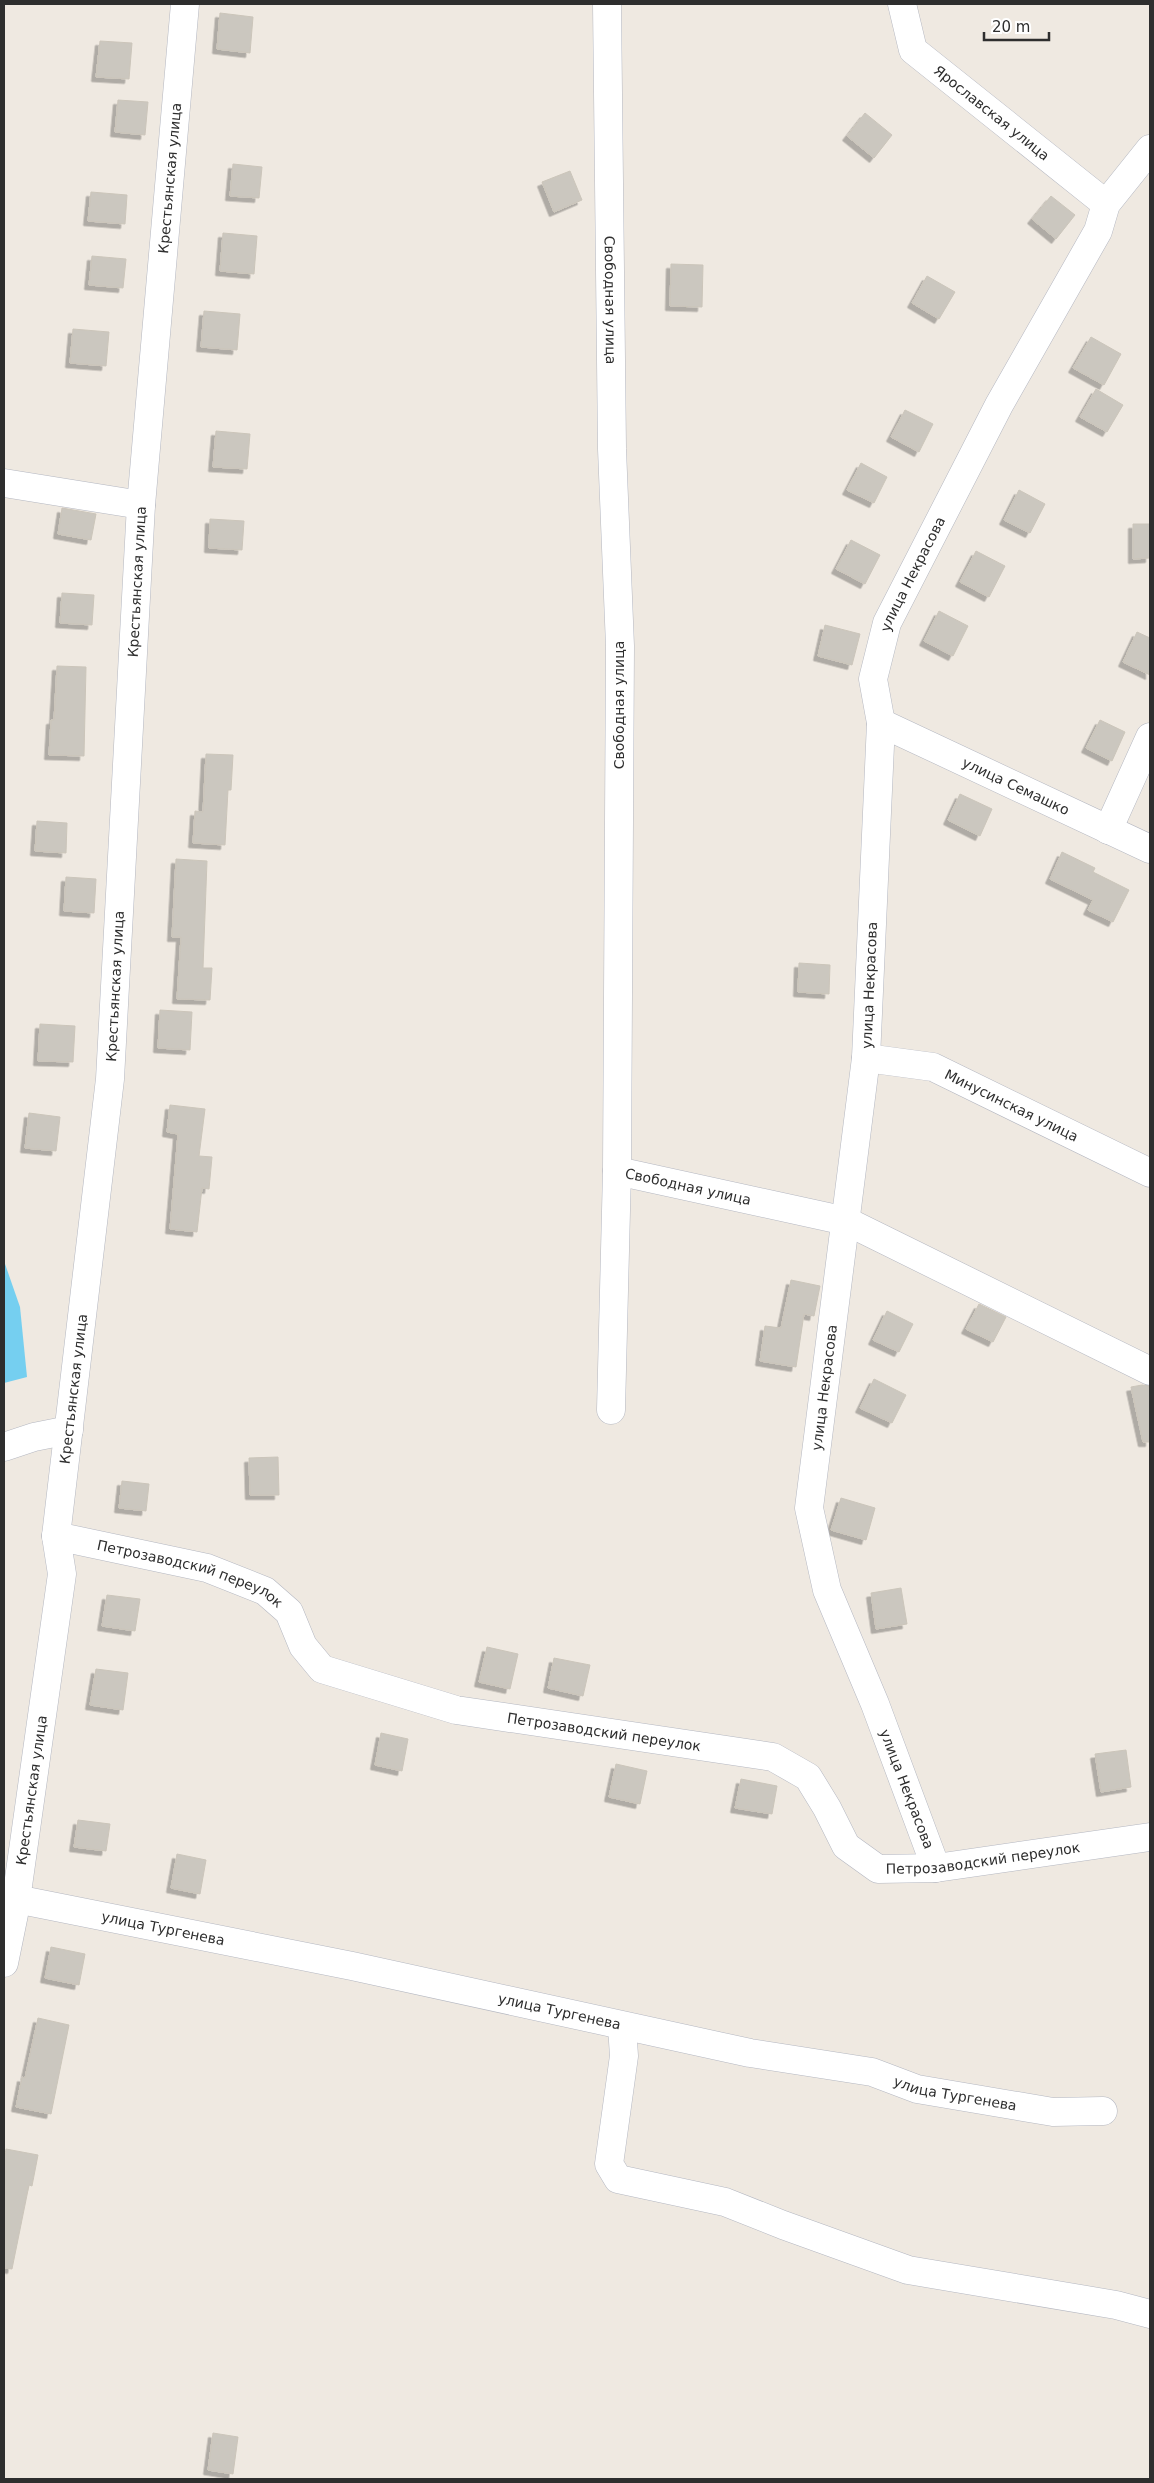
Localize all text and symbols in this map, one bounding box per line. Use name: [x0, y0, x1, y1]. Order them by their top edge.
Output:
scale bar: [984, 10, 1049, 42]
text: 20 m: [992, 18, 1030, 36]
street label: Ярославская улица: [931, 62, 1053, 164]
street label: Крестьянская улица: [155, 102, 184, 254]
street label: Свободная улица: [602, 236, 619, 364]
street label: Крестьянская улица: [125, 506, 149, 658]
street label: улица Некрасова: [877, 514, 948, 633]
street label: Свободная улица: [611, 641, 627, 769]
street label: улица Семашко: [960, 754, 1072, 818]
street label: Крестьянская улица: [103, 910, 127, 1062]
street label: улица Некрасова: [858, 921, 880, 1049]
street label: Минусинская улица: [942, 1066, 1081, 1145]
street label: Свободная улица: [624, 1165, 753, 1208]
street label: Крестьянская улица: [57, 1313, 90, 1465]
street label: улица Некрасова: [808, 1323, 840, 1452]
street label: Петрозаводский переулок: [96, 1537, 286, 1611]
street label: Петрозаводский переулок: [506, 1710, 702, 1754]
street label: Крестьянская улица: [13, 1714, 50, 1866]
street label: улица Некрасова: [877, 1727, 937, 1851]
street label: Петрозаводский переулок: [886, 1839, 1081, 1877]
street label: улица Тургенева: [100, 1908, 226, 1948]
street label: улица Тургенева: [497, 1990, 622, 2033]
street label: улица Тургенева: [891, 2073, 1018, 2114]

